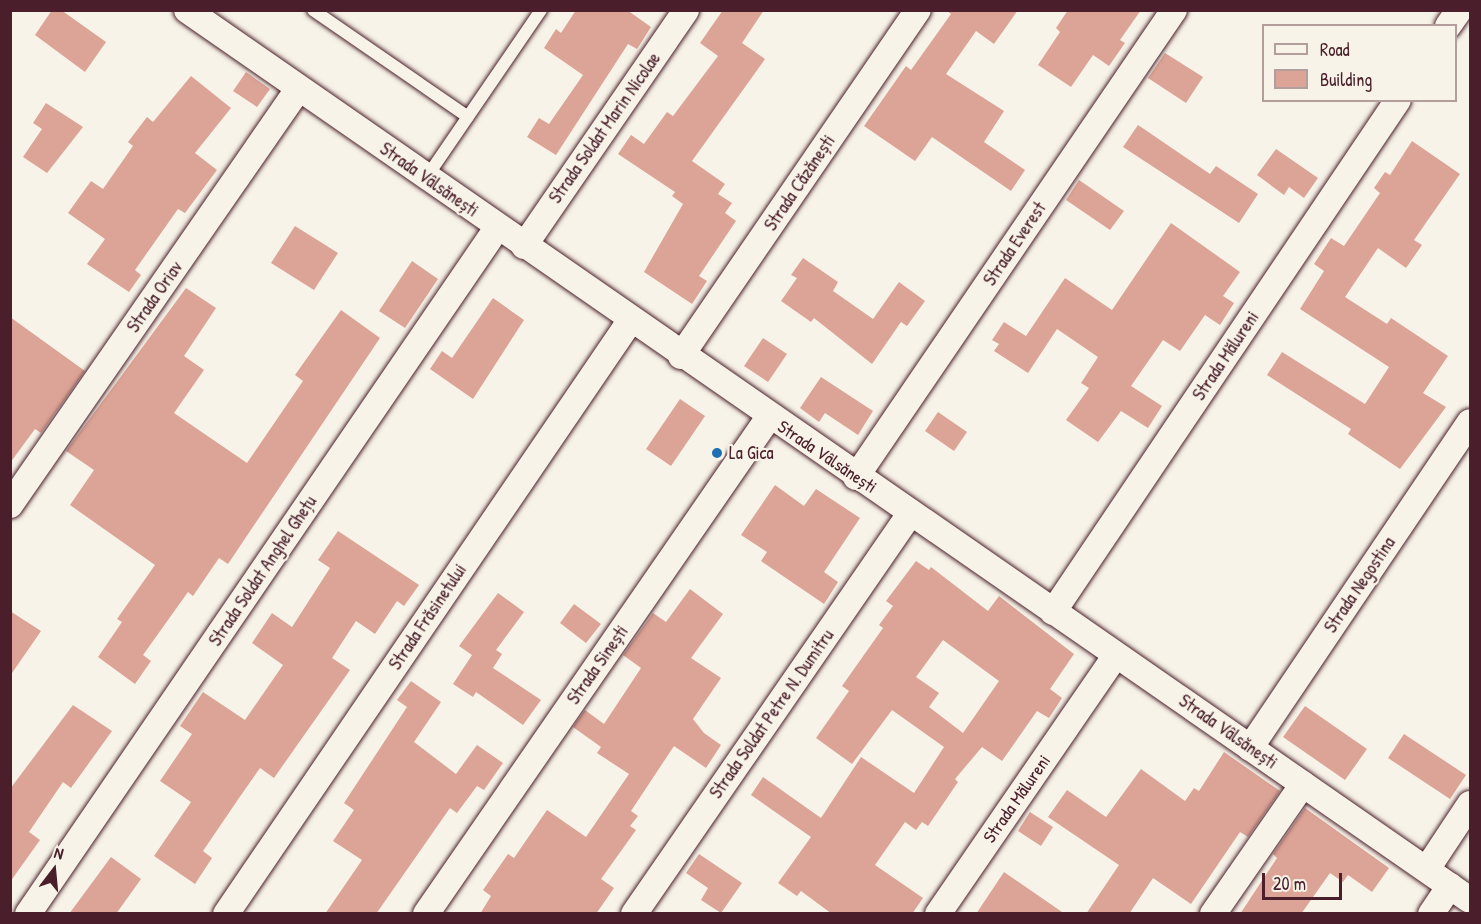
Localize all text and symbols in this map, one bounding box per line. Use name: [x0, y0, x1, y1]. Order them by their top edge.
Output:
legend: [1262, 24, 1457, 102]
text: Road: [1320, 37, 1350, 62]
street label: Strada Soldat Marin Nicolae: [545, 48, 665, 208]
text: Building: [1320, 67, 1372, 92]
street label: Strada Căzănești: [760, 131, 840, 235]
street label: Strada Vâlsănești: [376, 138, 482, 222]
street label: Strada Everest: [979, 198, 1051, 290]
street label: Strada Oriav: [123, 257, 187, 337]
street label: Strada Mălureni: [1188, 307, 1264, 405]
street label: Strada Vâlsănești: [773, 416, 881, 498]
place label: La Gica: [729, 442, 774, 464]
marker: La Gica: [710, 446, 724, 460]
street label: Strada Soldat Anghel Ghețu: [205, 492, 321, 650]
street label: Strada Negostina: [1320, 533, 1400, 637]
street label: Strada Frăsinetului: [385, 560, 471, 674]
street label: Strada Sinești: [563, 621, 633, 709]
street label: Strada Soldat Petre N. Dumitru: [705, 625, 839, 803]
street label: Strada Vâlsănești: [1175, 690, 1281, 774]
street label: Strada Mălureni: [979, 751, 1055, 847]
north arrow: [24, 840, 84, 900]
text: N: [52, 841, 66, 864]
scale bar: [1265, 861, 1344, 899]
text: 20 m: [1273, 871, 1306, 896]

